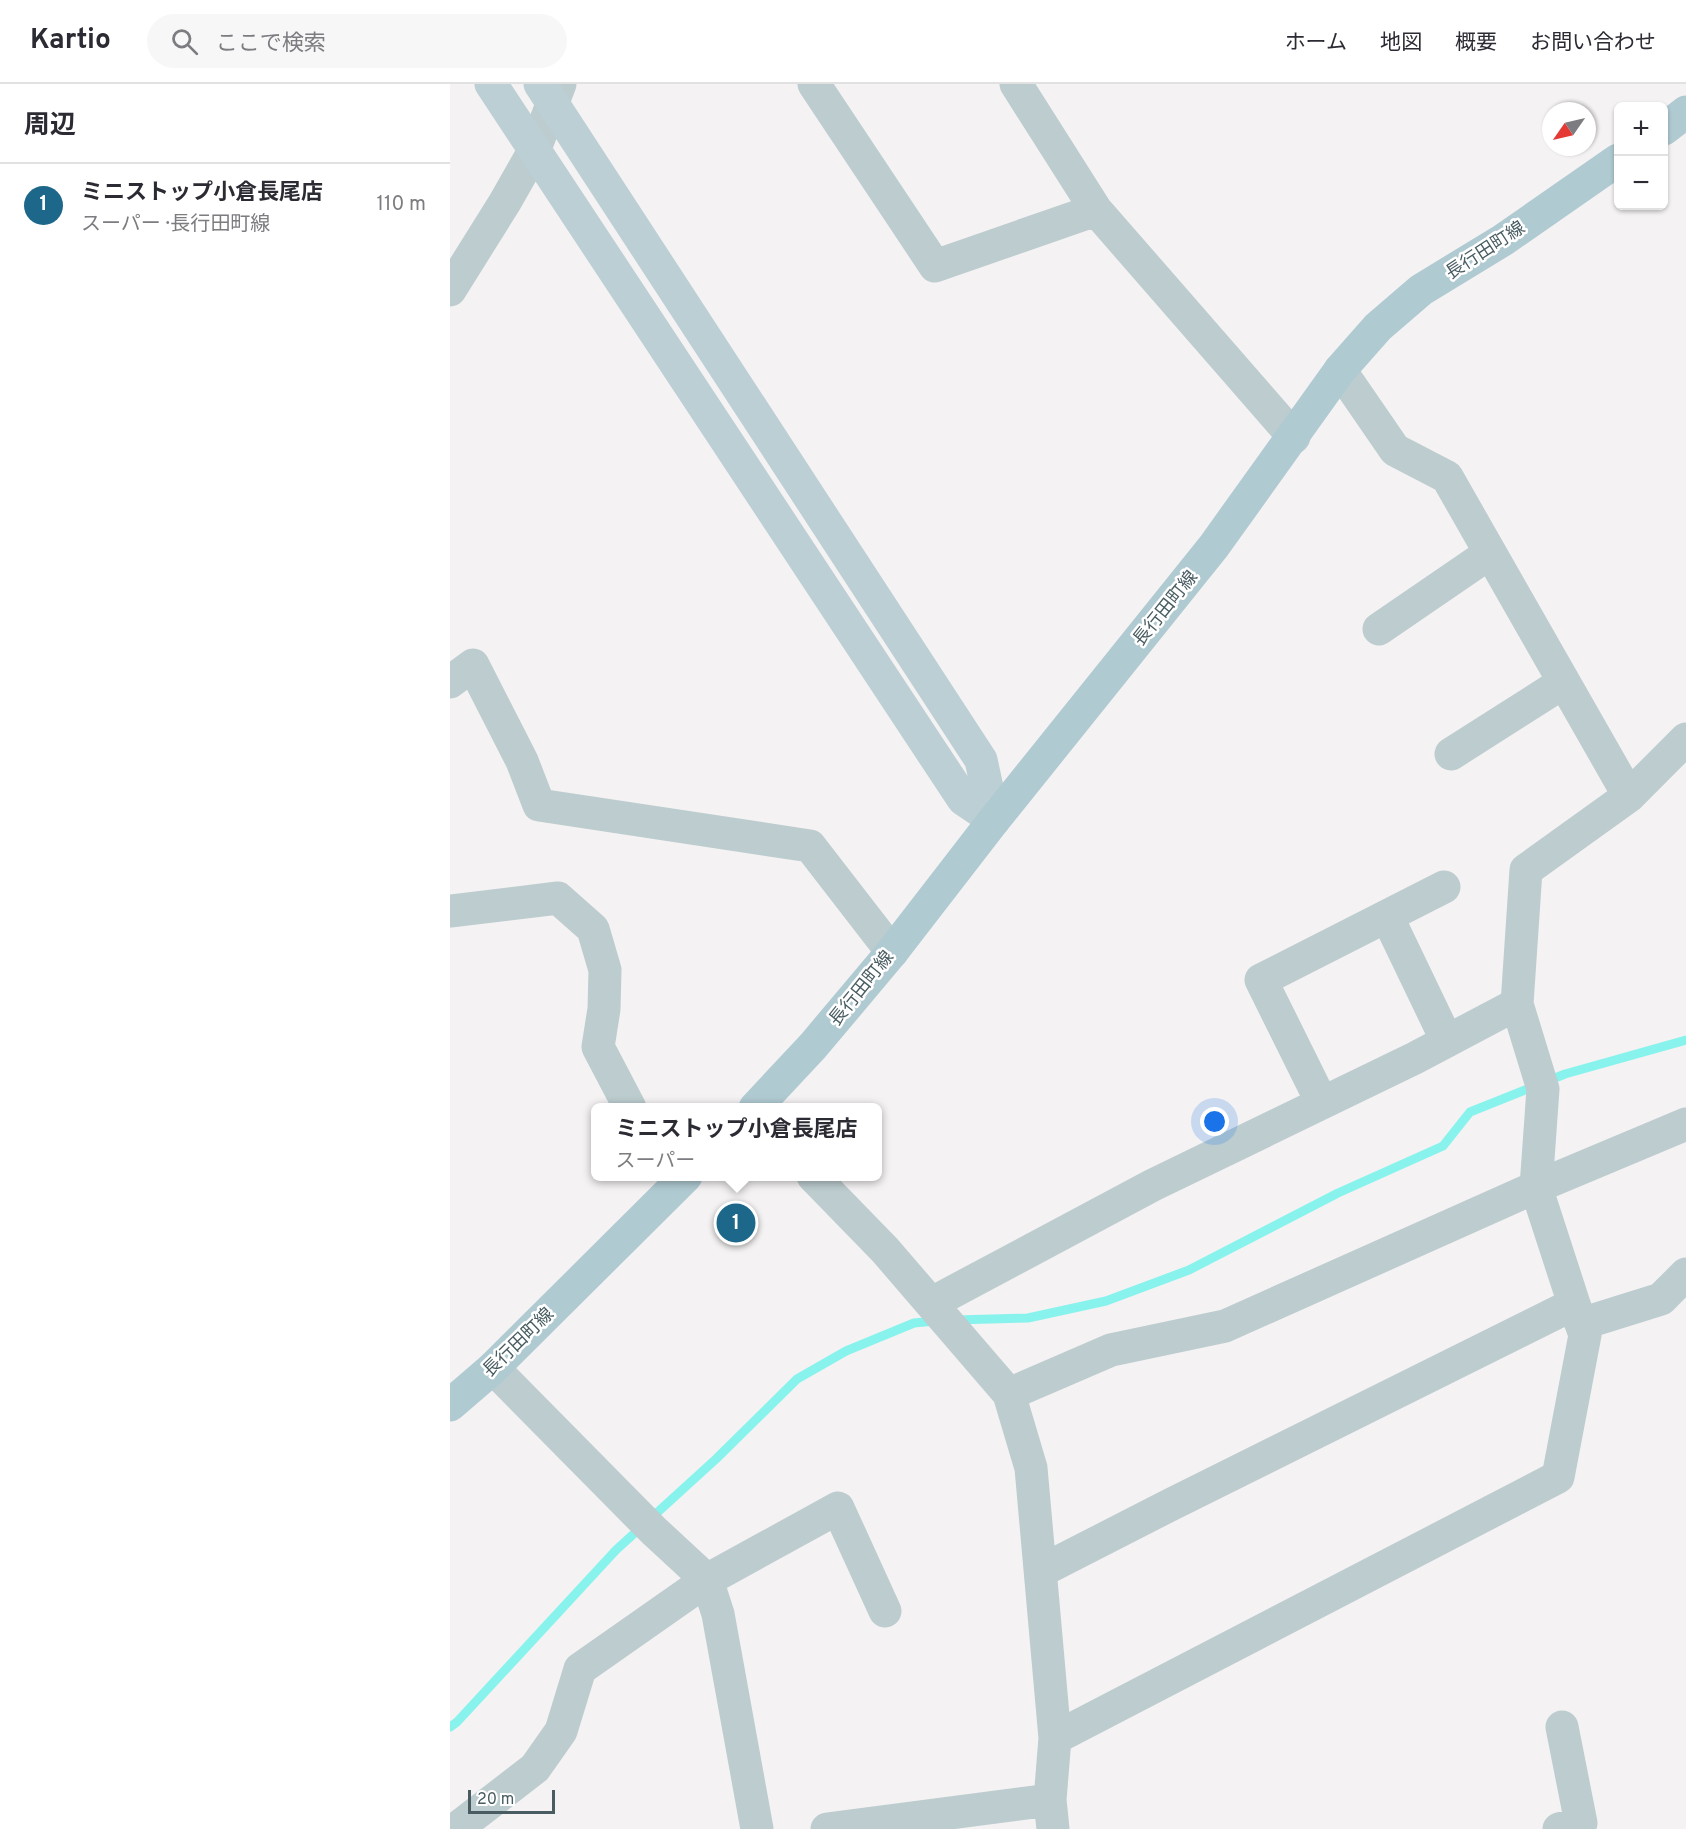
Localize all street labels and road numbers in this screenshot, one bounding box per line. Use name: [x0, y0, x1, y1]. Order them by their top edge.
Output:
street label: 長行田町線: [1442, 217, 1530, 285]
street label: 長行田町線: [1129, 567, 1203, 651]
street label: 長行田町線: [825, 947, 899, 1031]
street label: 長行田町線: [479, 1304, 559, 1383]

